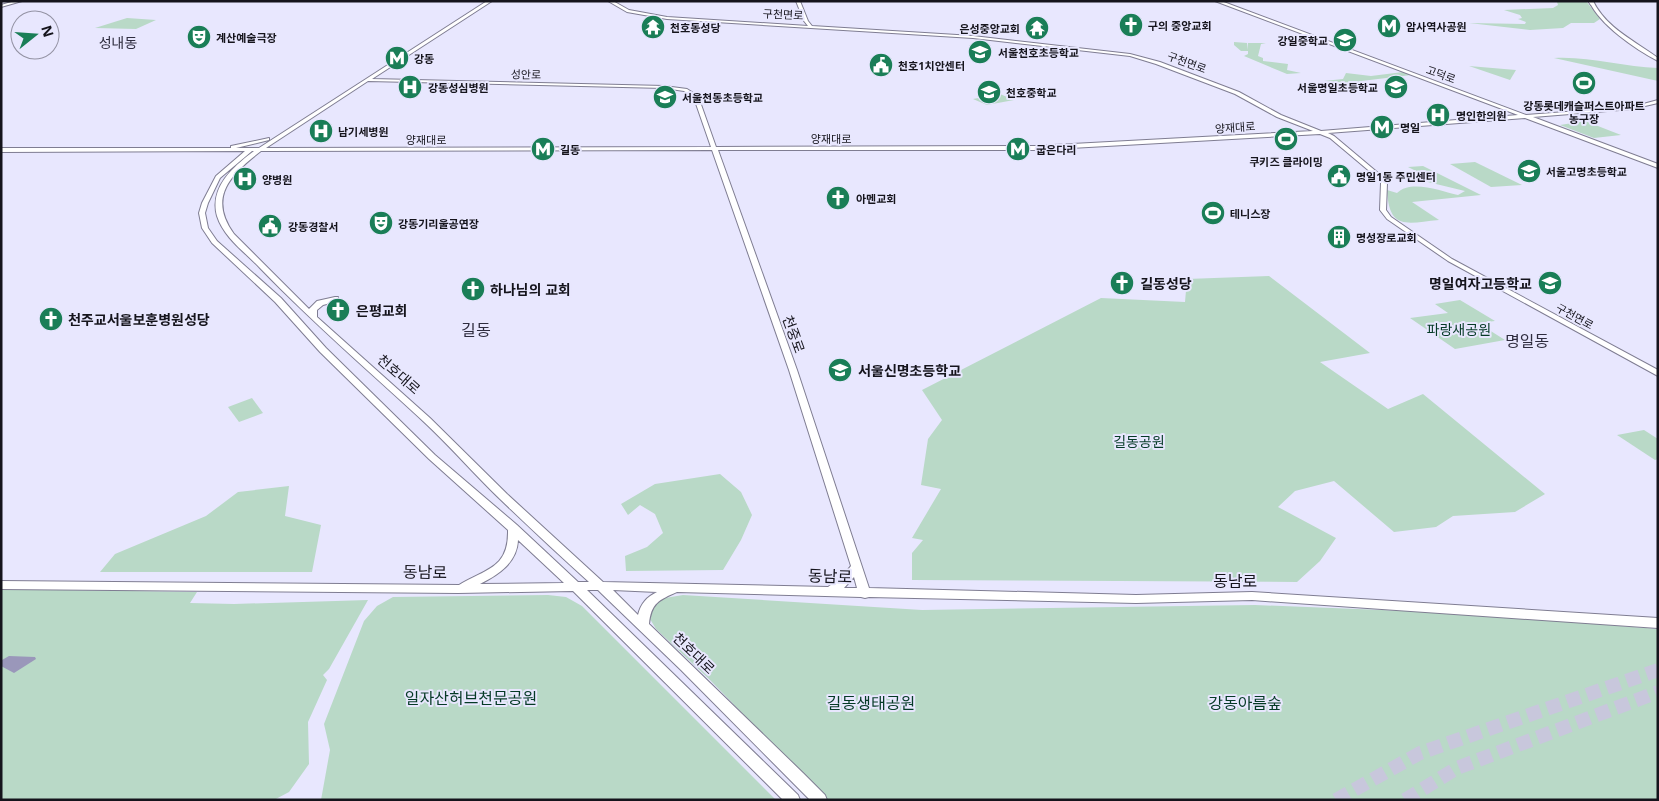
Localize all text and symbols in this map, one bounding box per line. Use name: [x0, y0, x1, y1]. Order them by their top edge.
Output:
street label: 구천면로: [762, 5, 804, 23]
north arrow: [10, 10, 60, 60]
church icon: 구의 중앙교회: [1118, 12, 1144, 38]
metro station icon: 암사역사공원: [1376, 13, 1402, 39]
temple icon: 천호동성당: [640, 14, 666, 40]
temple icon: 은성중앙교회: [1024, 15, 1050, 41]
place label: 구의 중앙교회: [1148, 18, 1212, 33]
place label: 암사역사공원: [1406, 19, 1467, 34]
place label: 천호동성당: [670, 20, 721, 35]
place label: 은성중앙교회: [959, 21, 1020, 36]
text: N: [37, 23, 59, 39]
theatre icon: 계산예술극장: [186, 24, 212, 50]
school or university icon: 강일중학교: [1332, 27, 1358, 53]
place label: 계산예술극장: [216, 30, 277, 45]
district label: 성내동: [99, 33, 137, 52]
place label: 강일중학교: [1277, 33, 1328, 48]
school or university icon: 서울천호초등학교: [967, 39, 993, 65]
metro station icon: 강동: [384, 45, 410, 71]
place label: 서울천호초등학교: [998, 45, 1079, 60]
street label: 구천면로: [1165, 48, 1209, 76]
place label: 강동: [414, 51, 434, 66]
public building icon: 천호1치안센터: [868, 52, 894, 78]
place label: 천호1치안센터: [898, 58, 965, 73]
street label: 고덕로: [1424, 62, 1458, 86]
street label: 성안로: [511, 66, 541, 82]
sports icon: 강동롯데캐슬퍼스트아파트 농구장: [1571, 70, 1597, 96]
hospital icon: 강동성심병원: [397, 74, 423, 100]
school or university icon: 서울명일초등학교: [1383, 74, 1409, 100]
school or university icon: 천호중학교: [976, 79, 1002, 105]
place label: 강동성심병원: [428, 80, 489, 95]
place label: 서울명일초등학교: [1297, 80, 1378, 95]
school or university icon: 서울천동초등학교: [652, 84, 678, 110]
place label: 천호중학교: [1006, 85, 1057, 100]
place label: 서울천동초등학교: [682, 90, 763, 105]
place label: 강동롯데캐슬퍼스트아파트 농구장: [1523, 98, 1645, 126]
hospital icon: 명인한의원: [1425, 102, 1451, 128]
place label: 명인한의원: [1456, 108, 1507, 123]
metro station icon: 명일: [1369, 114, 1395, 140]
hospital icon: 남기세병원: [308, 118, 334, 144]
street label: 양재대로: [1214, 118, 1256, 136]
place label: 명일: [1400, 120, 1420, 135]
place label: 남기세병원: [338, 124, 389, 139]
sports icon: 쿠키즈 클라이밍: [1273, 126, 1299, 152]
street label: 양재대로: [811, 131, 851, 146]
street label: 양재대로: [406, 132, 446, 147]
metro station icon: 길동: [530, 136, 556, 162]
metro station icon: 굽은다리: [1005, 136, 1031, 162]
place label: 길동: [560, 142, 580, 157]
place label: 굽은다리: [1036, 142, 1076, 157]
place label: 쿠키즈 클라이밍: [1249, 154, 1323, 169]
school or university icon: 서울고명초등학교: [1516, 158, 1542, 184]
public building icon: 명일1동 주민센터: [1326, 163, 1352, 189]
place label: 서울고명초등학교: [1546, 164, 1627, 179]
hospital icon: 양병원: [232, 166, 258, 192]
place label: 명일1동 주민센터: [1356, 169, 1436, 184]
place label: 양병원: [262, 172, 292, 187]
church icon: 아멘교회: [825, 185, 851, 211]
place label: 아멘교회: [856, 191, 896, 206]
sports icon: 테니스장: [1200, 200, 1226, 226]
place label: 테니스장: [1230, 206, 1270, 221]
theatre icon: 강동기리울공연장: [368, 210, 394, 236]
public building icon: 강동경찰서: [257, 213, 283, 239]
place label: 강동기리울공연장: [398, 216, 479, 231]
place label: 강동경찰서: [288, 219, 339, 234]
building icon: 명성장로교회: [1326, 224, 1352, 250]
place label: 명성장로교회: [1356, 230, 1417, 245]
church icon: 길동성당: [1109, 270, 1135, 296]
school or university icon: 명일여자고등학교: [1537, 270, 1563, 296]
place label: 길동성당: [1140, 274, 1192, 293]
place label: 명일여자고등학교: [1429, 274, 1532, 293]
church icon: 하나님의 교회: [460, 276, 486, 302]
place label: 하나님의 교회: [490, 280, 571, 299]
church icon: 은평교회: [325, 297, 351, 323]
street label: 구천면로: [1554, 300, 1596, 332]
place label: 은평교회: [356, 301, 408, 320]
church icon: 천주교서울보훈병원성당: [38, 306, 64, 332]
place label: 천주교서울보훈병원성당: [68, 310, 210, 329]
street label: 천중로: [778, 313, 810, 356]
district label: 길동: [461, 319, 491, 341]
park label: 파랑새공원: [1427, 320, 1491, 339]
district label: 명일동: [1505, 330, 1549, 352]
street label: 천호대로: [373, 350, 425, 398]
school or university icon: 서울신명초등학교: [827, 357, 853, 383]
place label: 서울신명초등학교: [858, 361, 961, 380]
park label: 길동공원: [1113, 432, 1165, 451]
street label: 동남로: [403, 561, 448, 583]
street label: 동남로: [808, 564, 853, 588]
street label: 동남로: [1213, 570, 1257, 592]
street label: 천호대로: [669, 628, 719, 678]
park label: 일자산허브천문공원: [405, 687, 537, 709]
park label: 길동생태공원: [827, 692, 915, 714]
park label: 강동아름숲: [1208, 692, 1282, 714]

